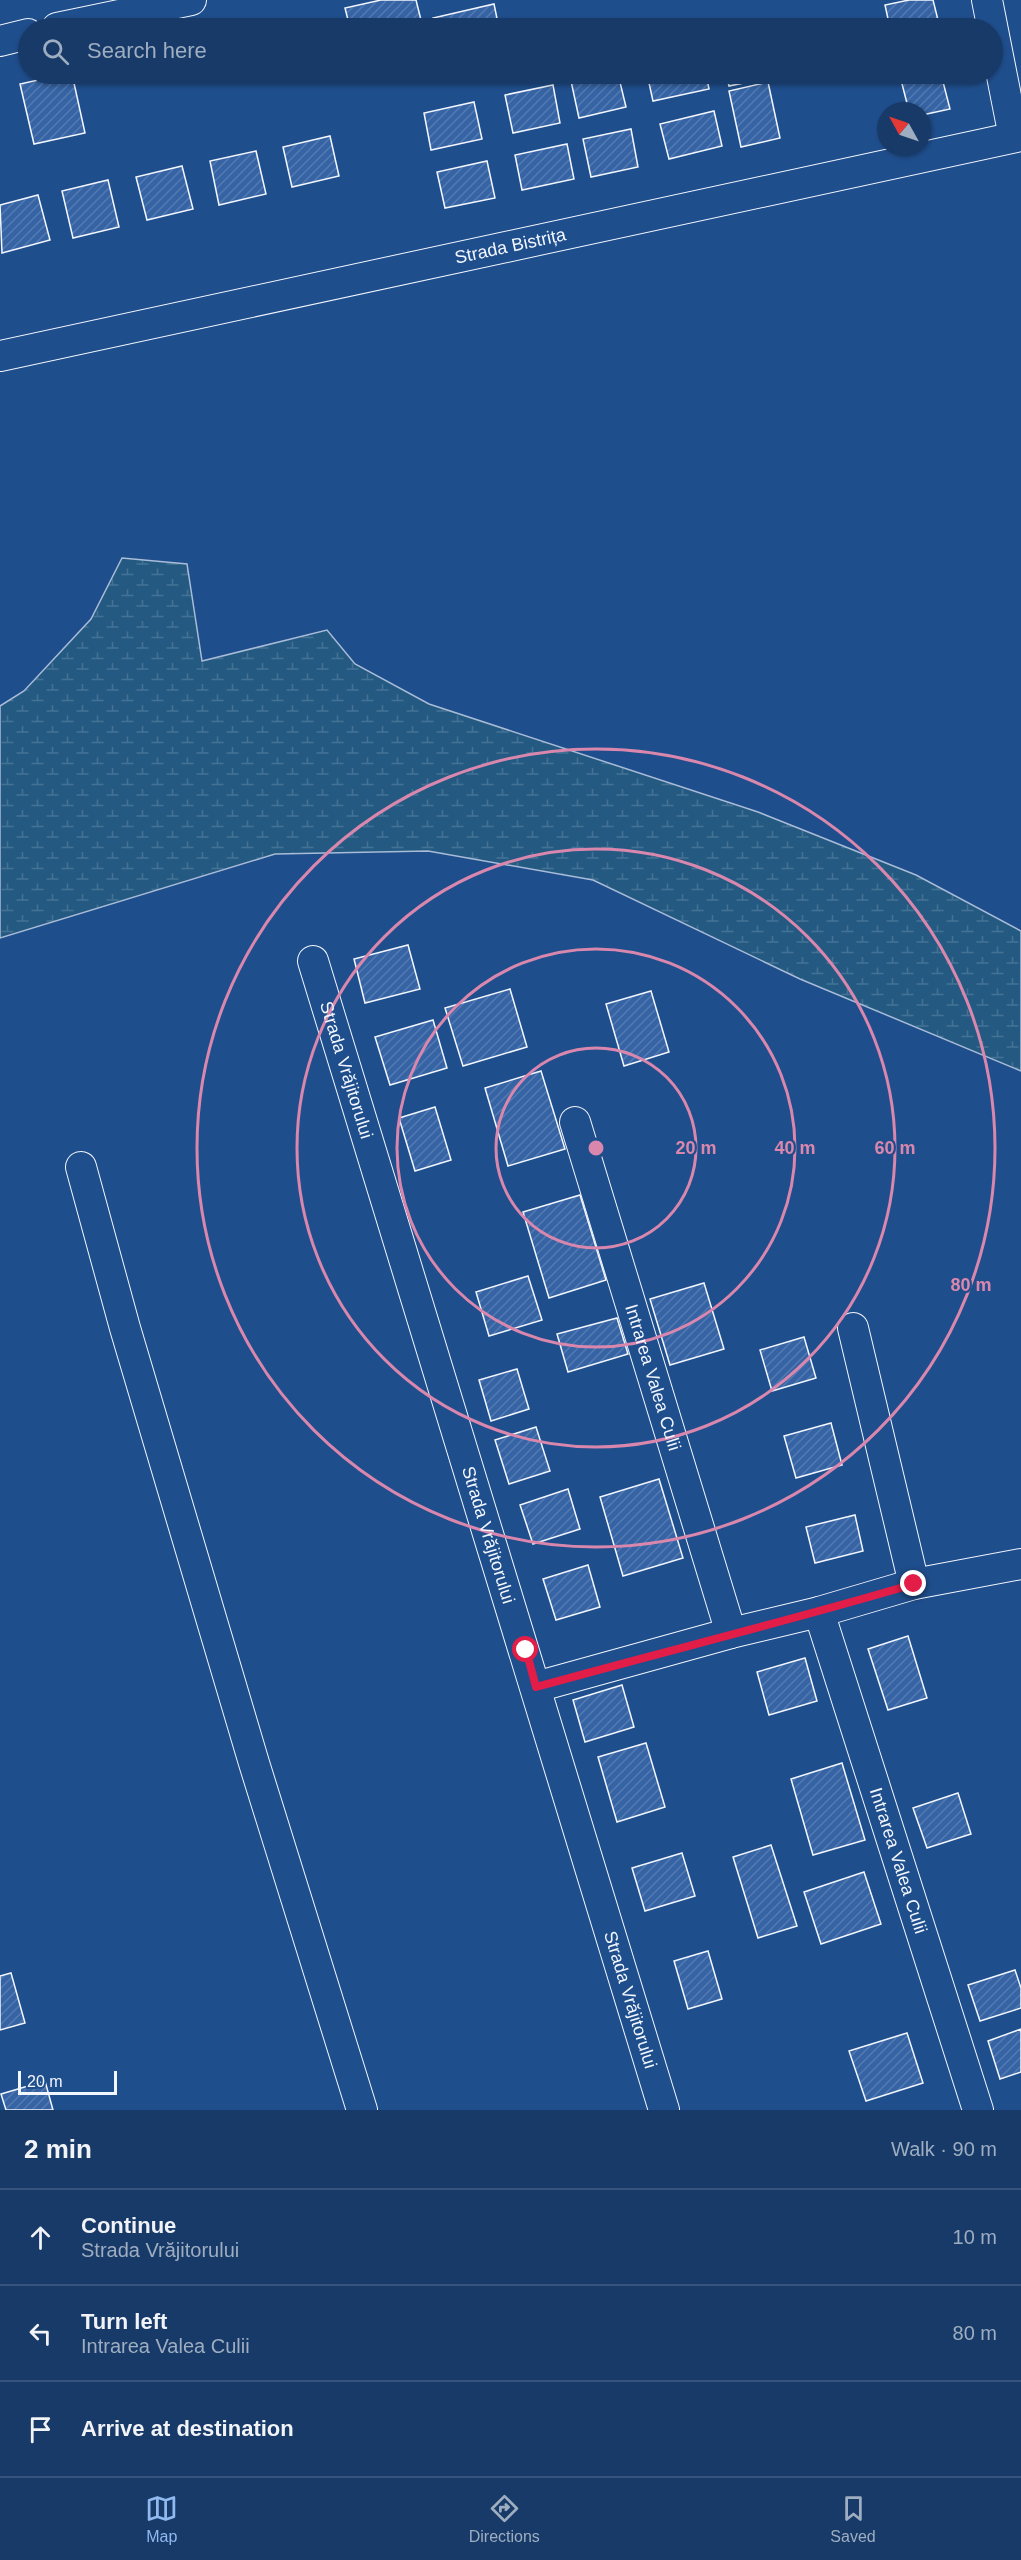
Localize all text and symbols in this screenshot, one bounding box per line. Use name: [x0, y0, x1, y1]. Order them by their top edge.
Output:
search box: [18, 18, 1003, 84]
icon: search: [39, 35, 72, 68]
text: Search here: [87, 38, 207, 63]
north arrow: [877, 102, 931, 156]
street label: Strada Bistrița: [453, 224, 569, 268]
street label: Strada Vrăjitorului: [316, 999, 377, 1141]
centre of rings: [586, 1138, 606, 1158]
text: 20 m: [675, 1138, 717, 1158]
text: 40 m: [774, 1138, 816, 1158]
text: 60 m: [874, 1138, 916, 1158]
text: 80 m: [950, 1275, 992, 1295]
street label: Intrarea Valea Culii: [621, 1302, 685, 1453]
street label: Strada Vrăjitorului: [458, 1464, 519, 1606]
route end: [900, 1570, 926, 1596]
route start: [512, 1636, 538, 1662]
street label: Intrarea Valea Culii: [866, 1785, 931, 1936]
street label: Strada Vrăjitorului: [600, 1929, 661, 2071]
scale bar: [18, 2068, 117, 2096]
text: 20 m: [27, 2073, 63, 2090]
text: 2 min: [24, 2134, 92, 2164]
text: Walk · 90 m: [891, 2138, 997, 2160]
text: Continue: [81, 2213, 176, 2238]
icon: ahead: [24, 2221, 57, 2254]
text: 10 m: [953, 2226, 997, 2248]
text: Strada Vrăjitorului: [81, 2239, 239, 2261]
text: Turn left: [81, 2309, 167, 2334]
icon: left: [24, 2317, 57, 2350]
text: 80 m: [953, 2322, 997, 2344]
text: Intrarea Valea Culii: [81, 2335, 250, 2357]
icon: arrive: [24, 2413, 57, 2446]
text: Arrive at destination: [81, 2416, 294, 2441]
tab: Map: [145, 2492, 178, 2546]
tab: Directions: [469, 2492, 540, 2546]
tab: Saved: [830, 2492, 876, 2546]

